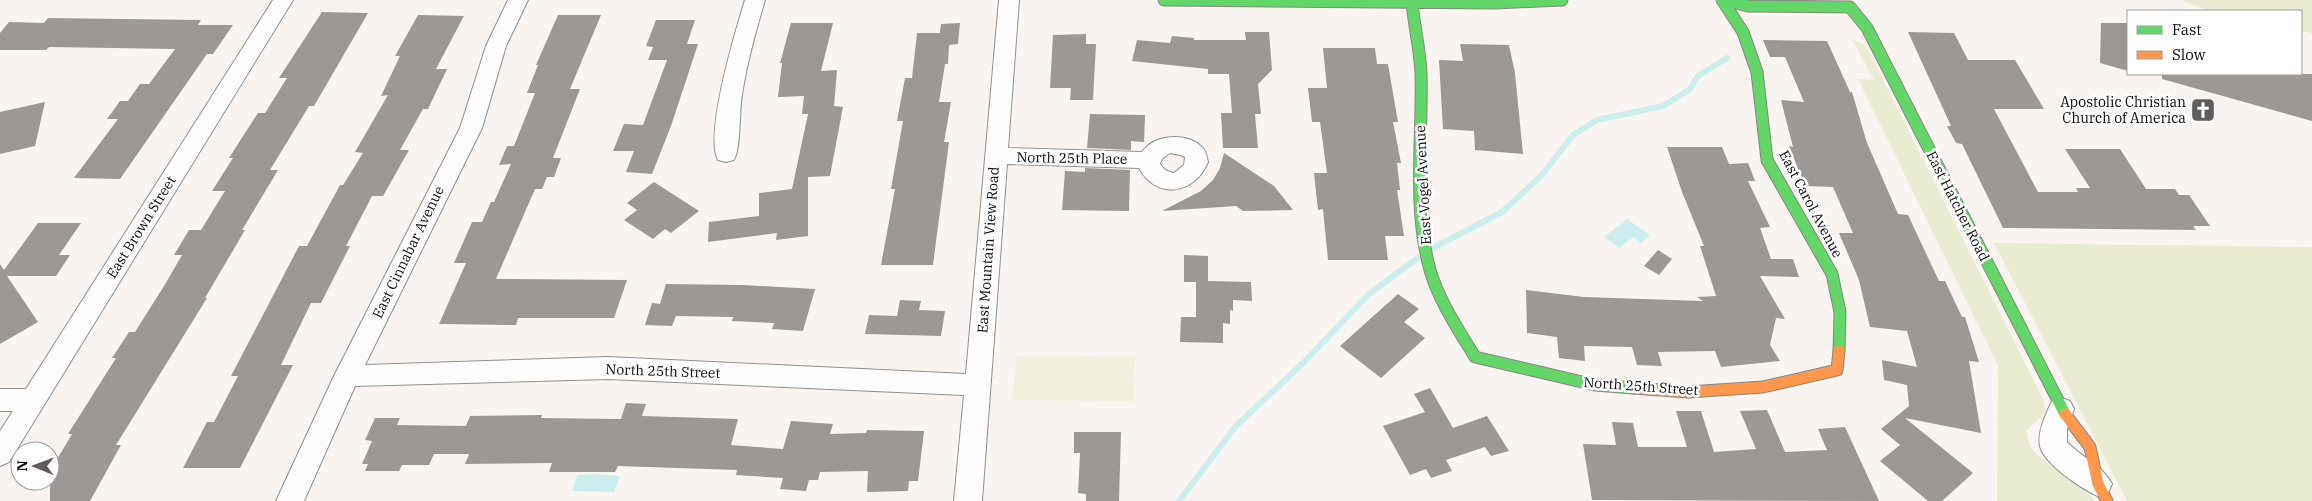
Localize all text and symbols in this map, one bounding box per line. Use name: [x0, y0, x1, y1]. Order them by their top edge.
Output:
legend: [2127, 10, 2302, 75]
text: Fast: [2172, 20, 2202, 39]
text: Slow: [2172, 45, 2206, 64]
place label: Apostolic Christian Church of America: [2060, 93, 2186, 127]
church icon: Apostolic Christian Church of America: [2190, 97, 2216, 123]
street label: East Vogel Avenue: [1411, 125, 1435, 245]
street label: East Carol Avenue: [1775, 147, 1847, 261]
street label: North 25th Place: [1016, 148, 1128, 168]
street label: East Hatcher Road: [1922, 148, 1994, 265]
street label: East Mountain View Road: [973, 166, 1003, 334]
street label: East Brown Street: [102, 172, 180, 282]
street label: East Cinnabar Avenue: [368, 183, 448, 321]
street label: North 25th Street: [605, 360, 721, 382]
street label: North 25th Street: [1583, 373, 1699, 399]
north arrow: [10, 441, 60, 491]
text: N: [13, 460, 31, 471]

